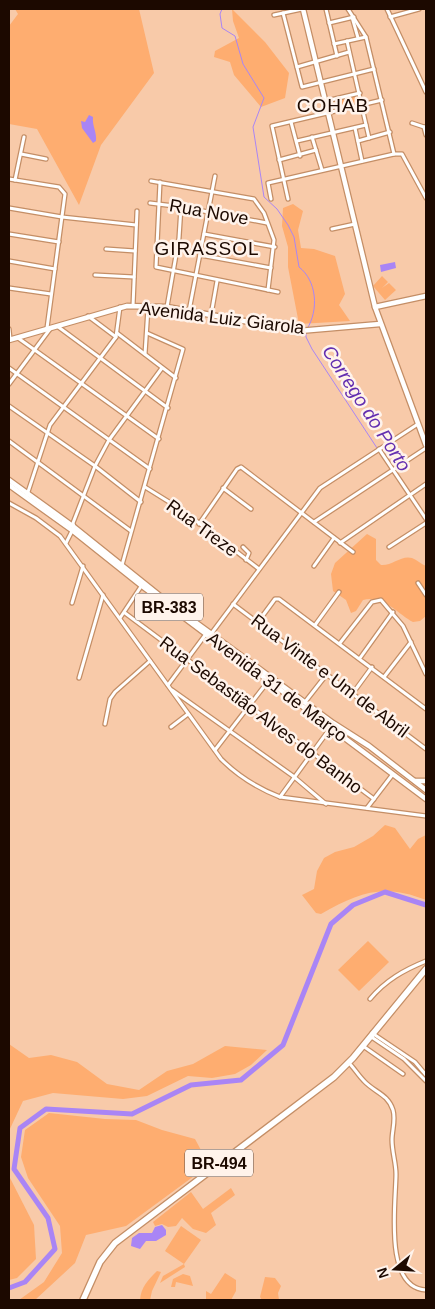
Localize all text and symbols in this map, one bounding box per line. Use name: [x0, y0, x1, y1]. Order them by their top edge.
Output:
district label: COHAB: [297, 95, 369, 116]
street label: Rua Nove: [168, 195, 250, 229]
district label: GIRASSOL: [154, 238, 260, 259]
street label: Avenida Luiz Giarola: [139, 298, 306, 338]
water label: Corrego do Porto: [318, 341, 415, 475]
street label: Rua Treze: [163, 496, 241, 560]
road number: BR-383: [135, 594, 203, 620]
street label: Rua Vinte e Um de Abril: [247, 610, 413, 742]
street label: Avenida 31 de Março: [203, 628, 351, 746]
street label: Rua Sebastião Alves do Banho: [156, 632, 366, 798]
road number: BR-494: [185, 1150, 253, 1176]
north arrow: [370, 1244, 420, 1294]
text: N: [373, 1266, 392, 1280]

